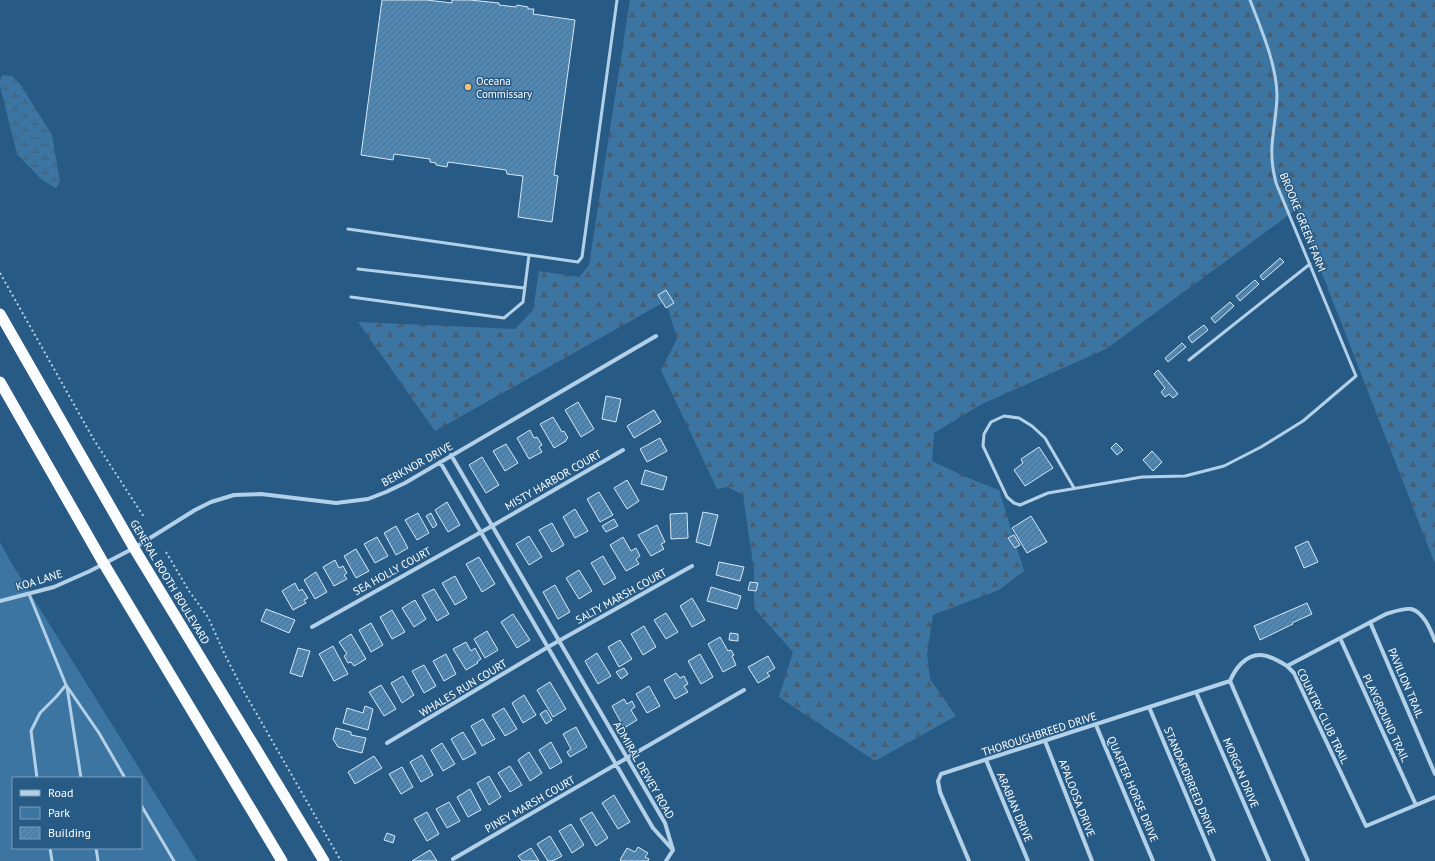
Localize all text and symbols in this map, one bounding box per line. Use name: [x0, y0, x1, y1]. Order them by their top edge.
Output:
place label: Oceana Commissary: [476, 74, 533, 101]
marker: Oceana Commissary: [463, 82, 473, 92]
street label: BROOKE GREEN FARM: [1277, 170, 1329, 274]
street label: BERKNOR DRIVE: [379, 439, 455, 489]
street label: MISTY HARBOR COURT: [502, 447, 604, 513]
street label: GENERAL BOOTH BOULEVARD: [127, 517, 213, 647]
street label: SEA HOLLY COURT: [350, 544, 434, 598]
street label: SALTY MARSH COURT: [573, 565, 669, 627]
street label: KOA LANE: [14, 566, 64, 594]
street label: PAVILION TRAIL: [1385, 646, 1427, 721]
street label: WHALES RUN COURT: [417, 656, 509, 720]
street label: COUNTRY CLUB TRAIL: [1294, 666, 1352, 766]
street label: PLAYGROUND TRAIL: [1359, 672, 1413, 765]
street label: THOROUGHBREED DRIVE: [980, 709, 1098, 759]
street label: ADMIRAL DEWEY ROAD: [610, 719, 678, 821]
street label: STANDARDBREED DRIVE: [1161, 725, 1219, 837]
street label: QUARTER HORSE DRIVE: [1104, 734, 1162, 844]
street label: MORGAN DRIVE: [1220, 736, 1262, 810]
street label: APALOOSA DRIVE: [1056, 757, 1098, 839]
street label: ARABIAN DRIVE: [994, 770, 1036, 844]
street label: PINEY MARSH COURT: [482, 772, 578, 836]
legend: [12, 777, 142, 849]
text: Road: [48, 785, 73, 800]
text: Park: [48, 805, 70, 820]
text: Building: [48, 825, 91, 840]

